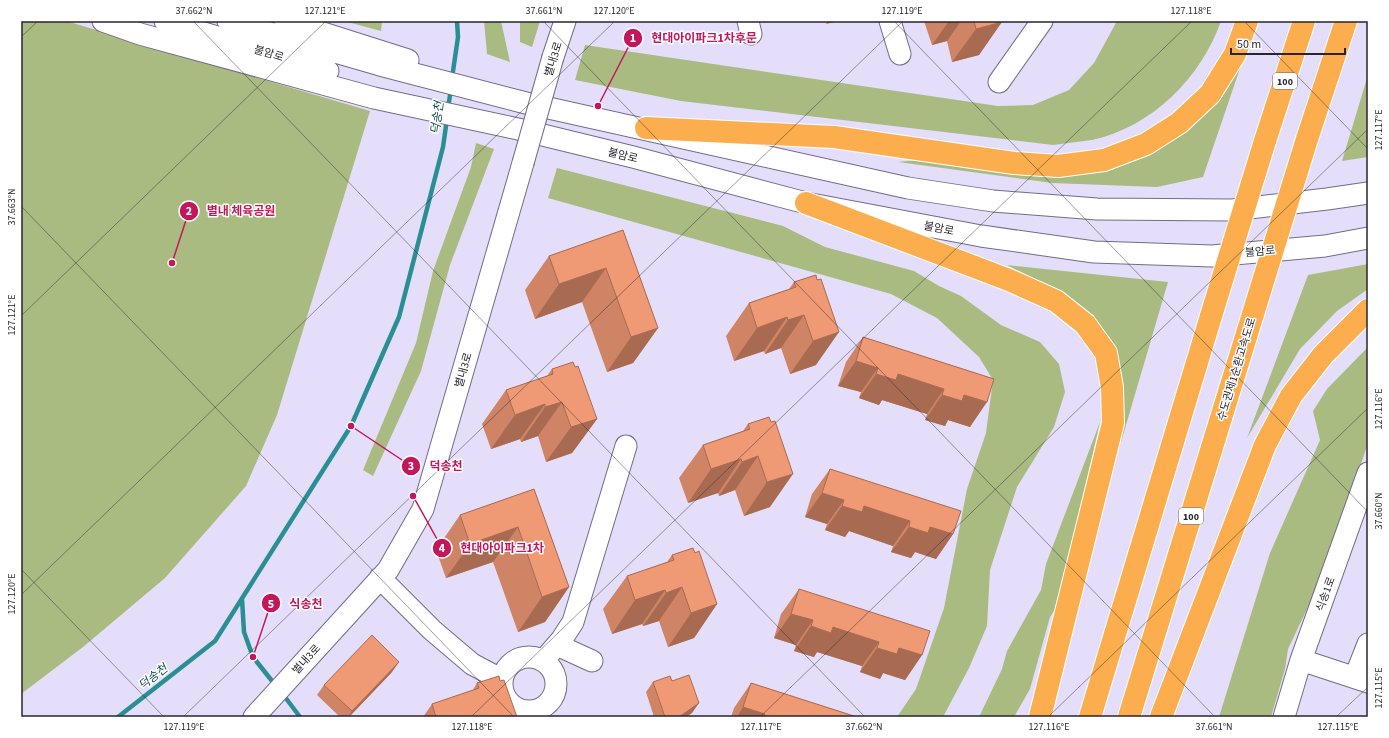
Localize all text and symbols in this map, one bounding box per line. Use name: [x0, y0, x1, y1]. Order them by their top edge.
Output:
text: 37.662°N: [175, 4, 213, 18]
text: 127.121°E: [305, 4, 345, 18]
text: 37.661°N: [525, 4, 563, 18]
text: 127.120°E: [594, 4, 634, 18]
text: 127.119°E: [882, 4, 922, 18]
text: 127.118°E: [1171, 4, 1211, 18]
callout: 현대아이파크1차후문: [623, 26, 764, 50]
text: 1: [630, 30, 636, 47]
text: 현대아이파크1차후문: [651, 30, 757, 47]
scale bar: [1231, 30, 1345, 56]
text: 50 m: [1237, 36, 1261, 53]
street label: 별내3로: [541, 40, 566, 78]
street label: 불암로: [252, 42, 286, 65]
road number: 100: [1273, 73, 1297, 89]
water label: 덕송천: [427, 99, 448, 136]
text: 127.117°E: [1372, 110, 1386, 150]
street label: 불암로: [606, 145, 639, 166]
text: 37.663°N: [5, 188, 19, 226]
callout: 별내 체육공원: [179, 199, 283, 223]
text: 2: [186, 203, 192, 220]
text: 별내 체육공원: [207, 203, 275, 220]
street label: 불암로: [923, 218, 955, 239]
street label: 불암로: [1244, 243, 1276, 260]
text: 127.121°E: [5, 295, 19, 335]
street label: 수도권제1순환고속도로: [1214, 316, 1259, 422]
street label: 별내3로: [451, 351, 476, 389]
text: 127.116°E: [1372, 389, 1386, 429]
callout: 덕송천: [401, 454, 470, 478]
text: 3: [408, 458, 414, 475]
text: 덕송천: [429, 458, 463, 475]
text: 37.660°N: [1372, 492, 1386, 530]
road number: 100: [1179, 508, 1203, 524]
callout: 현대아이파크1차: [432, 536, 552, 560]
text: 4: [439, 540, 446, 557]
text: 현대아이파크1차: [460, 540, 544, 557]
text: 127.120°E: [5, 574, 19, 614]
street label: 식송1로: [1312, 575, 1339, 614]
callout: 식송천: [261, 591, 330, 615]
text: 5: [268, 596, 274, 613]
text: 식송천: [289, 596, 323, 613]
street label: 별내3로: [289, 641, 324, 678]
water label: 덕송천: [135, 659, 173, 694]
text: 127.115°E: [1372, 668, 1386, 708]
text: 127.119°E: [164, 720, 204, 734]
text: 127.118°E: [452, 720, 492, 734]
text: 127.117°E: [741, 720, 781, 734]
text: 37.662°N: [845, 720, 883, 734]
text: 127.116°E: [1029, 720, 1069, 734]
text: 37.661°N: [1195, 720, 1233, 734]
text: 127.115°E: [1318, 720, 1358, 734]

